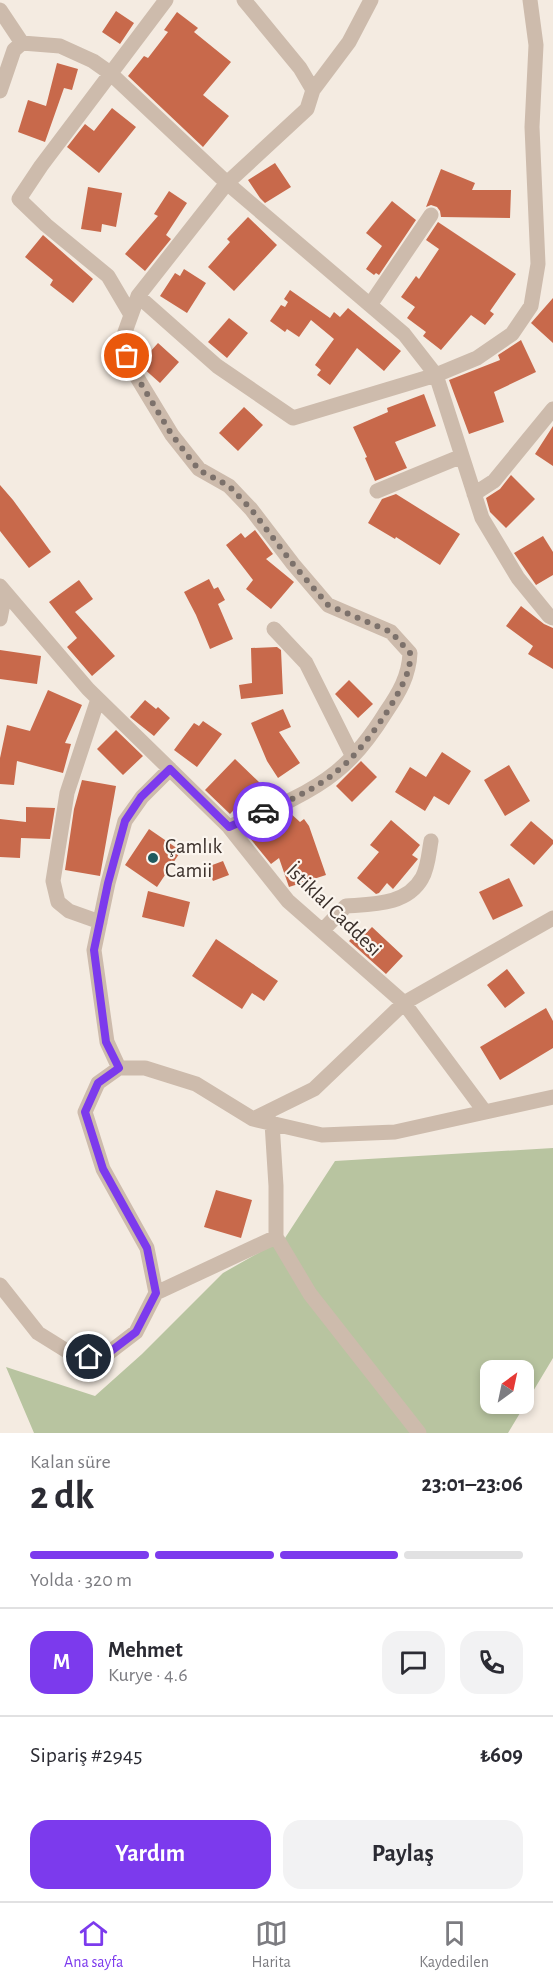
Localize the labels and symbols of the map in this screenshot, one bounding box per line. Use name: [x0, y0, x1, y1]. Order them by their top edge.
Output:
pin: [101, 330, 152, 381]
courier: [233, 782, 293, 842]
place label: Çamlık Camii: [165, 836, 222, 881]
marker: Çamlık Camii: [146, 851, 160, 865]
street label: İstiklal Caddesi: [283, 859, 386, 960]
pin: [63, 1331, 114, 1382]
north arrow: [480, 1360, 534, 1414]

